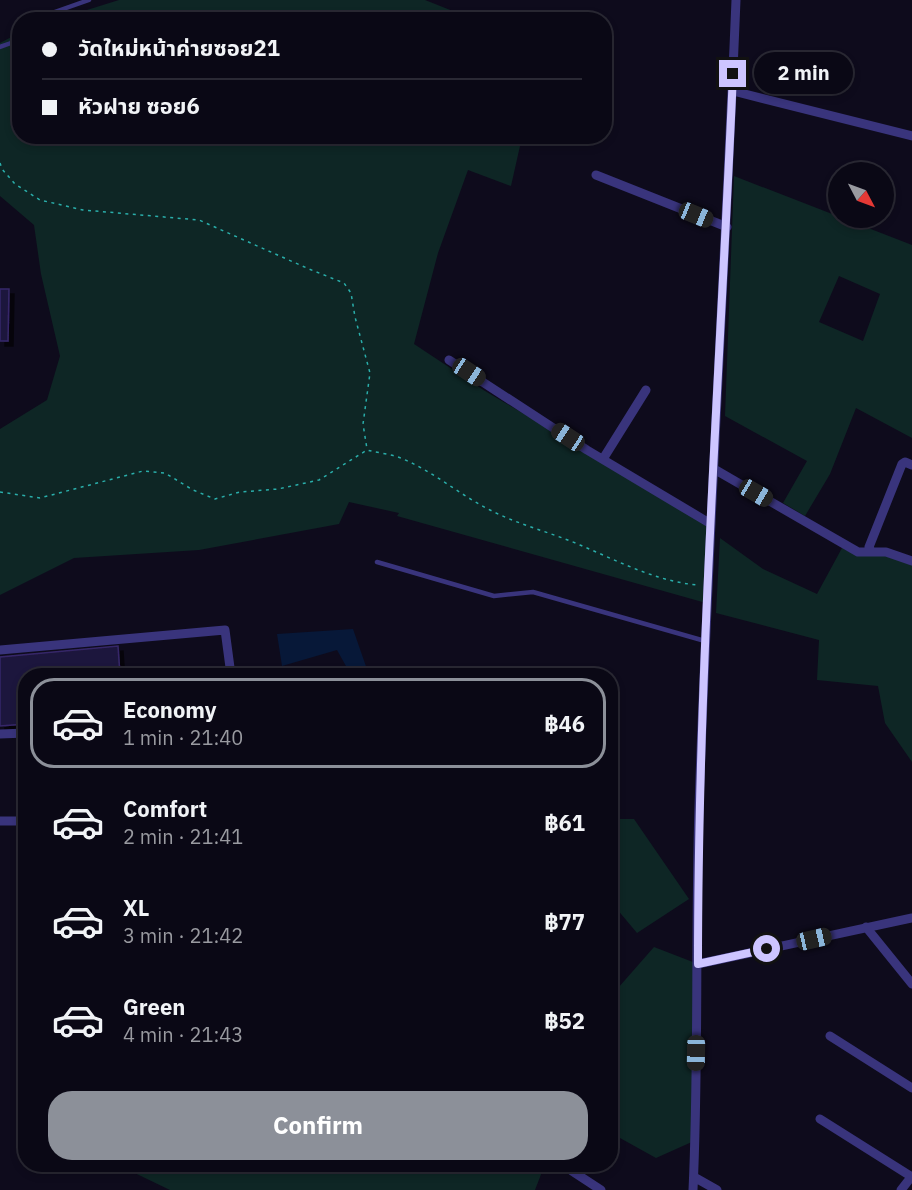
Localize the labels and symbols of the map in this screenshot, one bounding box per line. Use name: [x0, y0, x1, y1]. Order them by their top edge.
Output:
callout: 2 min: [754, 53, 853, 95]
route end: [719, 60, 746, 87]
north arrow: [828, 162, 894, 228]
car: [676, 200, 716, 230]
car: [449, 355, 489, 389]
car: [548, 420, 588, 454]
car: [736, 476, 776, 510]
car: [794, 926, 834, 952]
route start: [753, 935, 780, 962]
car: [687, 1035, 705, 1071]

